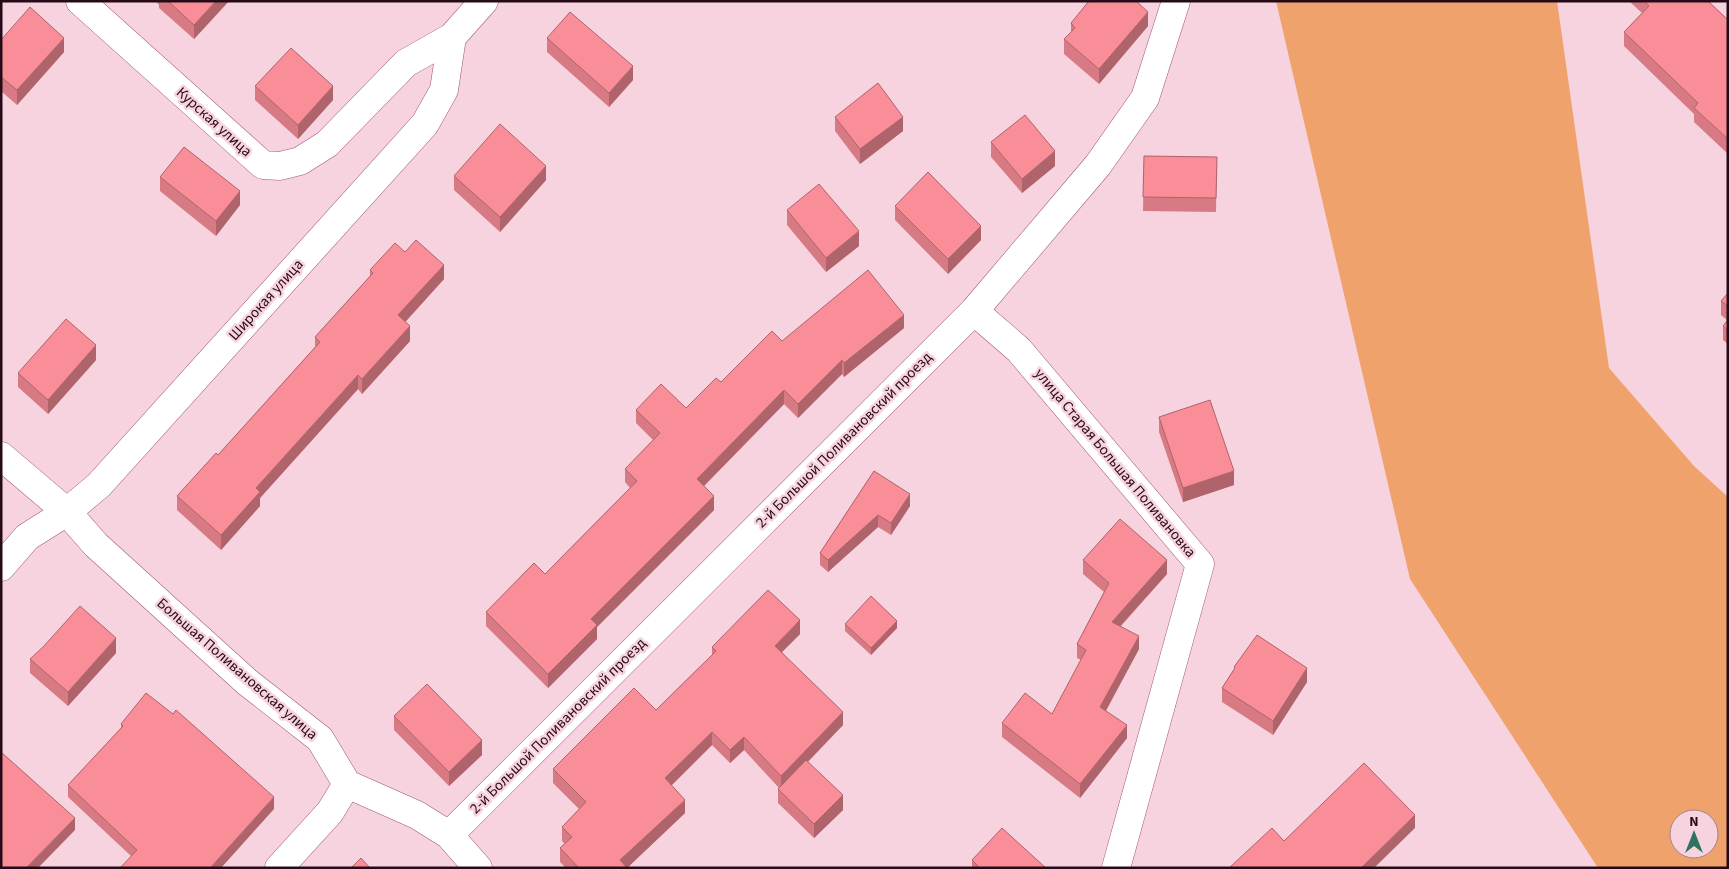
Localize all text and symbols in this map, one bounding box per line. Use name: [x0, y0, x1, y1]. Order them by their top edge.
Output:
street label: Курская улица: [171, 82, 257, 162]
street label: Широкая улица: [224, 255, 308, 345]
street label: 2-й Большой Поливановский проезд: [751, 347, 937, 533]
street label: улица Старая Большая Поливановка: [1029, 364, 1201, 562]
street label: Большая Поливановская улица: [152, 593, 322, 745]
street label: 2-й Большой Поливановский проезд: [465, 633, 651, 819]
north arrow: [1669, 809, 1719, 859]
text: N: [1689, 812, 1699, 832]

